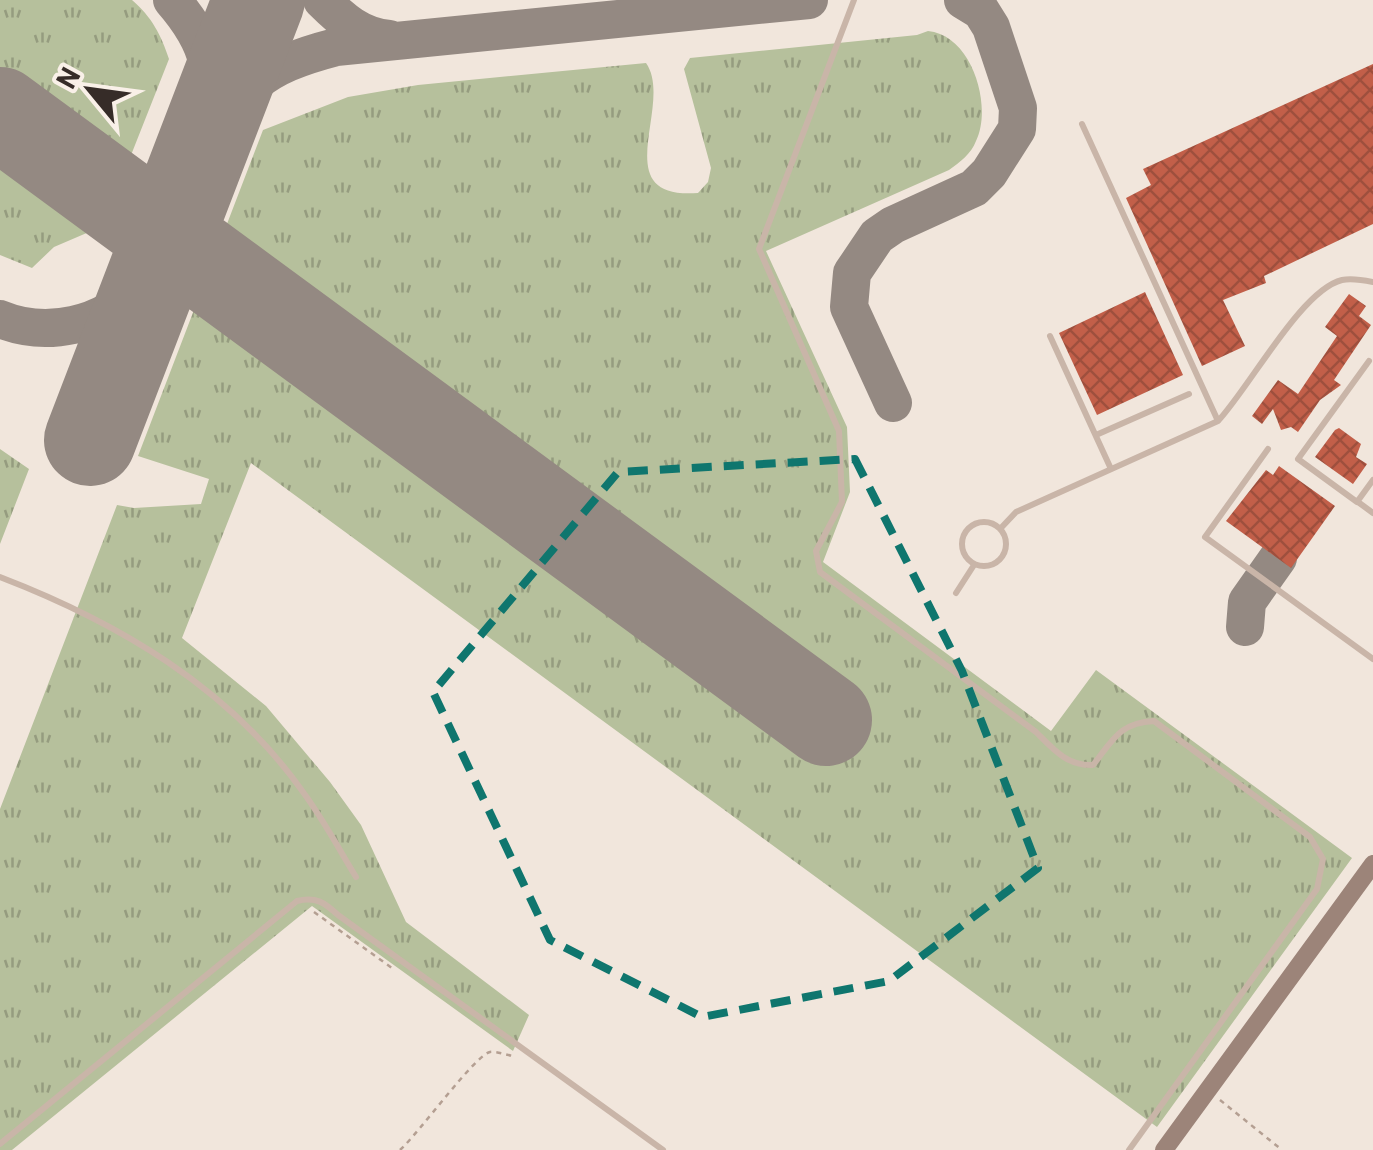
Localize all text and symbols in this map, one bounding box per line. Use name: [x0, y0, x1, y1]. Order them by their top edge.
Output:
north arrow: [40, 40, 140, 140]
text: N: [48, 61, 87, 94]

